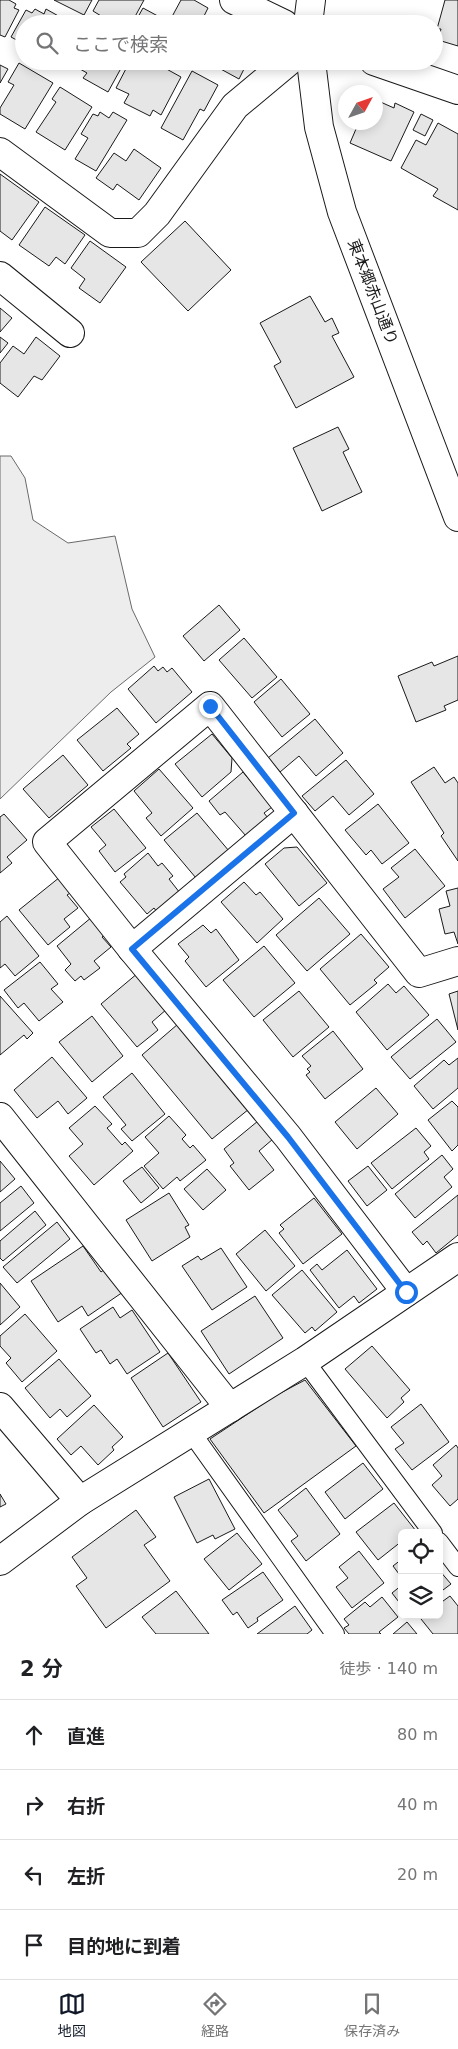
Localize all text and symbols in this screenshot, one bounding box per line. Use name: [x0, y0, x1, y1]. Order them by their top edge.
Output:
search box: [15, 15, 443, 70]
icon: search: [33, 29, 61, 57]
text: ここで検索: [73, 33, 168, 55]
north arrow: [338, 85, 383, 130]
street label: 東本郷赤山通り: [344, 236, 402, 348]
route end: [199, 695, 222, 718]
route start: [395, 1281, 418, 1304]
map controls: [398, 1529, 443, 1619]
button: locate: [398, 1529, 443, 1574]
button: layers: [398, 1574, 443, 1619]
text: 2 分: [20, 1657, 63, 1681]
text: 徒歩 · 140 m: [340, 1659, 438, 1678]
icon: ahead: [20, 1721, 48, 1749]
text: 直進: [67, 1725, 105, 1747]
text: 80 m: [397, 1725, 438, 1744]
icon: right: [20, 1791, 48, 1819]
text: 右折: [67, 1795, 105, 1817]
text: 40 m: [397, 1795, 438, 1814]
icon: left: [20, 1861, 48, 1889]
text: 左折: [67, 1865, 105, 1887]
text: 20 m: [397, 1865, 438, 1884]
icon: arrive: [20, 1931, 48, 1959]
text: 目的地に到着: [67, 1935, 181, 1957]
tab: 地図: [58, 1990, 86, 2040]
tab: 経路: [201, 1990, 229, 2040]
tab: 保存済み: [344, 1990, 400, 2040]

